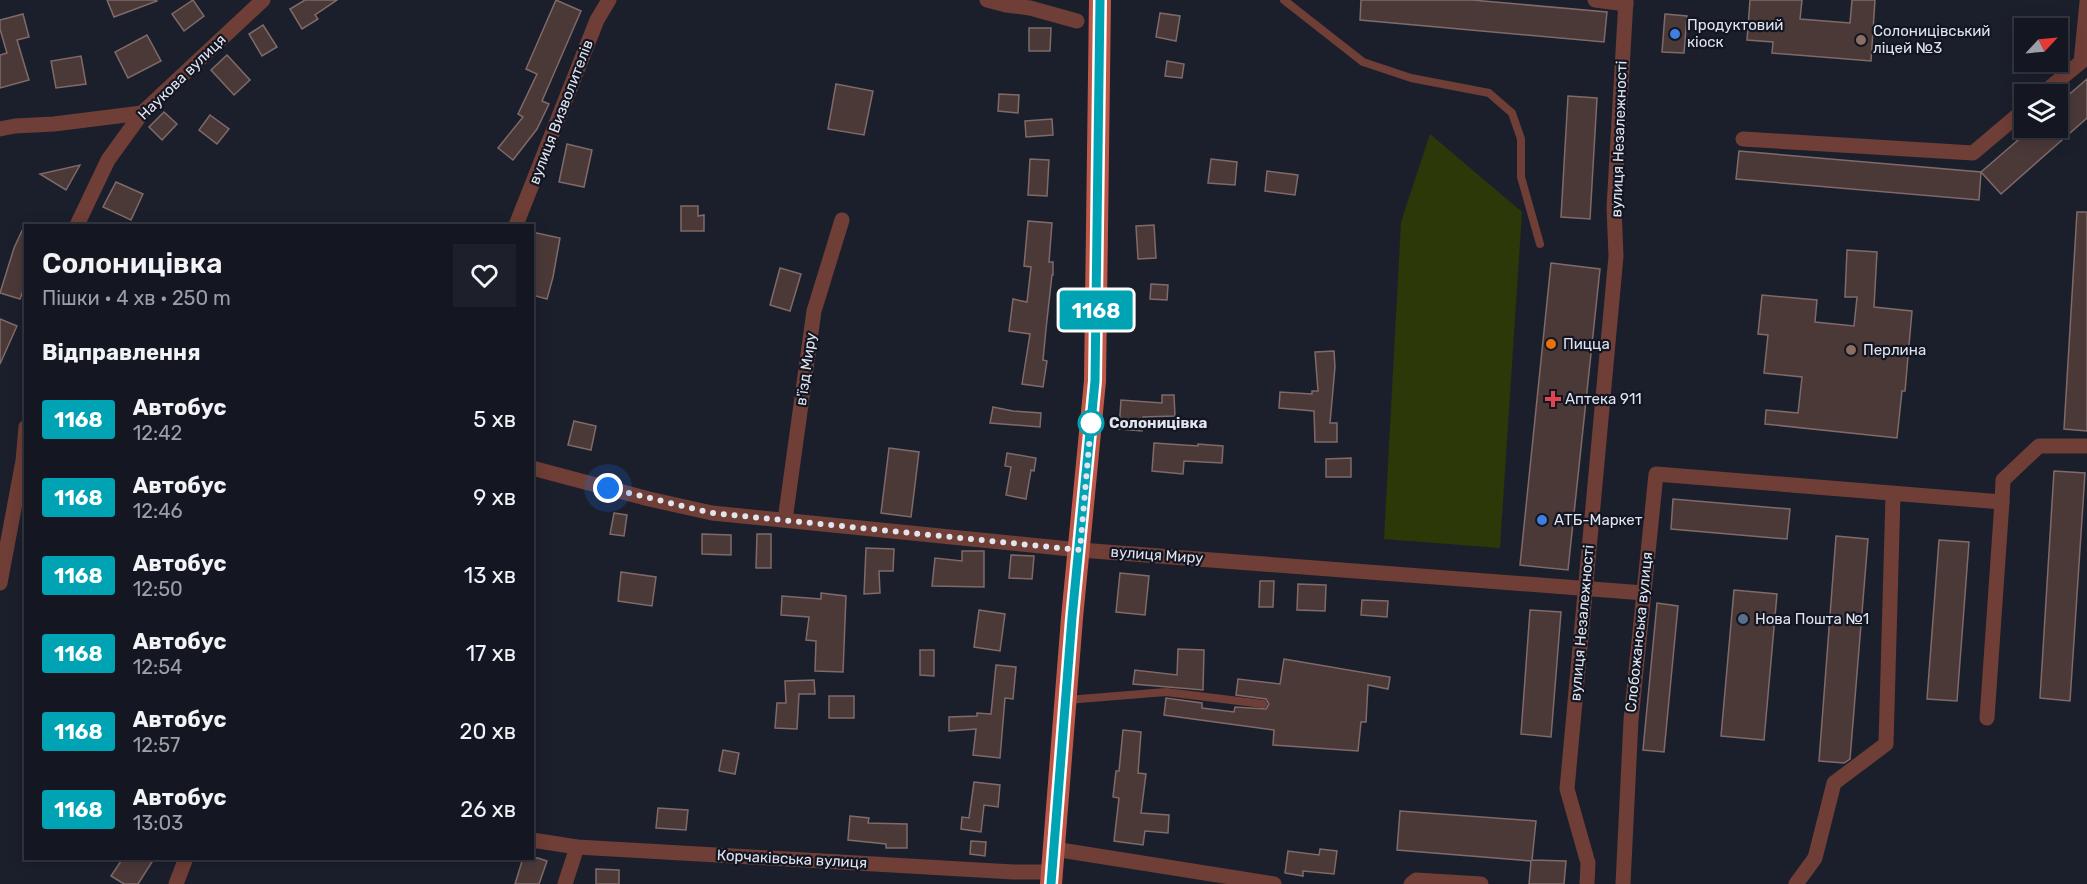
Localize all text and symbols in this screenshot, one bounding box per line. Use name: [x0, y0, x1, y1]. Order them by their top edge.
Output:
place label: Продуктовий кіоск: [1687, 16, 1784, 51]
north arrow: [2014, 18, 2068, 72]
map controls: [2014, 18, 2068, 138]
place label: Солоницівський ліцей №3: [1873, 22, 1990, 57]
marker: Продуктовий кіоск: [1668, 27, 1682, 41]
street label: Наукова вулиця: [134, 30, 230, 124]
marker: Солоницівський ліцей №3: [1854, 33, 1868, 47]
street label: вулиця Визволителів: [525, 37, 597, 187]
street label: вулиця Незалежності: [1607, 60, 1631, 218]
button: layers: [2014, 84, 2068, 138]
button: heart: [453, 244, 516, 307]
text: Солоницівка: [42, 247, 222, 280]
text: Пішки · 4 хв · 250 m: [42, 286, 231, 310]
line badge: 1168: [1054, 290, 1138, 330]
text: 1168: [1072, 298, 1120, 323]
street label: в'їзд Миру: [792, 331, 820, 407]
place label: Пицца: [1563, 335, 1610, 353]
marker: Пицца: [1544, 337, 1558, 351]
text: Відправлення: [42, 339, 200, 366]
place label: Перлина: [1863, 341, 1926, 359]
marker: Перлина: [1844, 343, 1858, 357]
place label: Аптека 911: [1565, 390, 1642, 408]
marker: Аптека 911: [1546, 392, 1560, 406]
text: Автобус: [133, 394, 226, 421]
text: 5 хв: [473, 406, 516, 433]
text: 1168: [54, 407, 103, 432]
marker: Солоницівка: [1078, 410, 1104, 436]
place label: Солоницівка: [1109, 414, 1208, 432]
text: 12:42: [133, 421, 182, 445]
text: Автобус: [133, 472, 226, 499]
your location: [593, 473, 623, 503]
text: 9 хв: [473, 484, 516, 511]
text: 1168: [54, 485, 103, 510]
text: 12:46: [133, 499, 183, 523]
place label: АТБ-Маркет: [1554, 511, 1643, 529]
marker: АТБ-Маркет: [1535, 513, 1549, 527]
street label: вулиця Миру: [1110, 543, 1204, 567]
street label: вулиця Незалежності: [1566, 544, 1598, 702]
text: Автобус: [133, 550, 226, 577]
street label: Слобожанська вулиця: [1622, 551, 1656, 713]
text: 13 хв: [464, 562, 516, 589]
text: 1168: [54, 563, 103, 588]
text: 12:50: [133, 577, 183, 601]
place label: Нова Пошта №1: [1755, 610, 1869, 628]
marker: Нова Пошта №1: [1736, 612, 1750, 626]
text: Автобус: [133, 628, 226, 655]
text: 17 хв: [466, 640, 516, 667]
text: 1168: [54, 641, 103, 666]
text: 12:54: [133, 655, 183, 679]
text: Автобус: [133, 706, 226, 733]
text: 20 хв: [460, 718, 516, 745]
text: 1168: [54, 719, 103, 744]
text: 12:57: [133, 733, 180, 757]
text: Автобус: [133, 784, 226, 811]
text: 26 хв: [460, 796, 516, 823]
text: 1168: [54, 797, 103, 822]
text: 13:03: [133, 811, 183, 835]
street label: Корчаківська вулиця: [716, 846, 868, 872]

